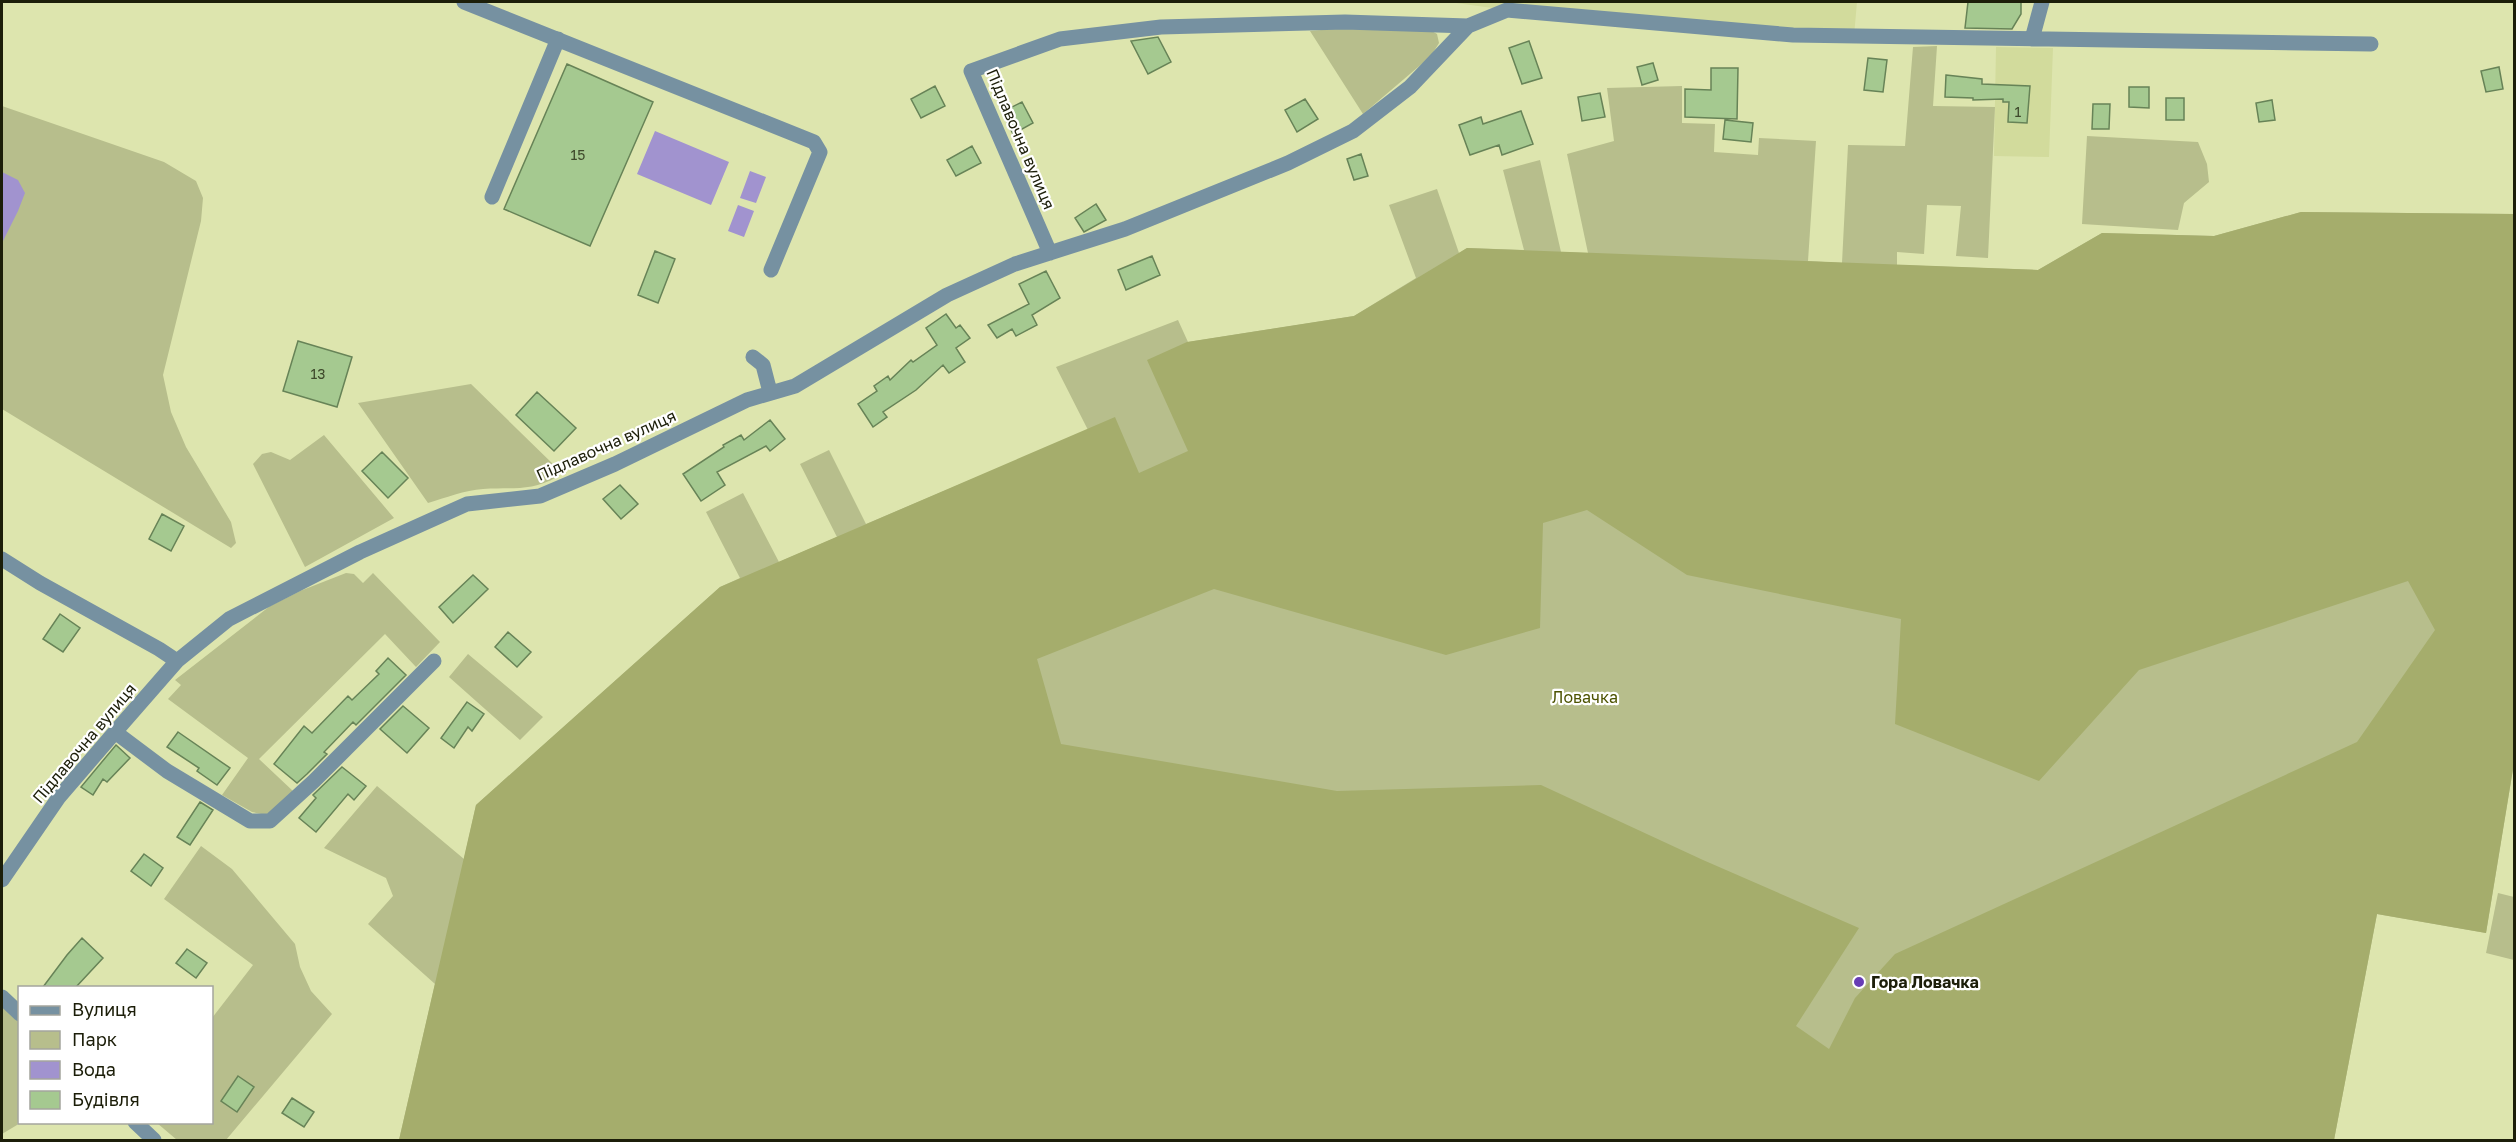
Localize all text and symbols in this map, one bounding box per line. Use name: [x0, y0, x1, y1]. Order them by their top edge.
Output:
street label: Підлавочна вулиця: [982, 66, 1060, 212]
house number: 1: [2015, 103, 2022, 120]
house number: 15: [571, 146, 585, 163]
house number: 13: [311, 365, 325, 382]
street label: Підлавочна вулиця: [533, 405, 679, 485]
street label: Підлавочна вулиця: [28, 679, 140, 807]
park label: Ловачка: [1552, 687, 1618, 707]
place label: Гора Ловачка: [1871, 972, 1979, 992]
marker: Гора Ловачка: [1852, 975, 1866, 989]
legend: [18, 986, 213, 1124]
text: Вулиця: [72, 998, 137, 1020]
text: Парк: [72, 1028, 117, 1050]
text: Вода: [72, 1058, 116, 1080]
text: Будівля: [72, 1088, 140, 1110]

